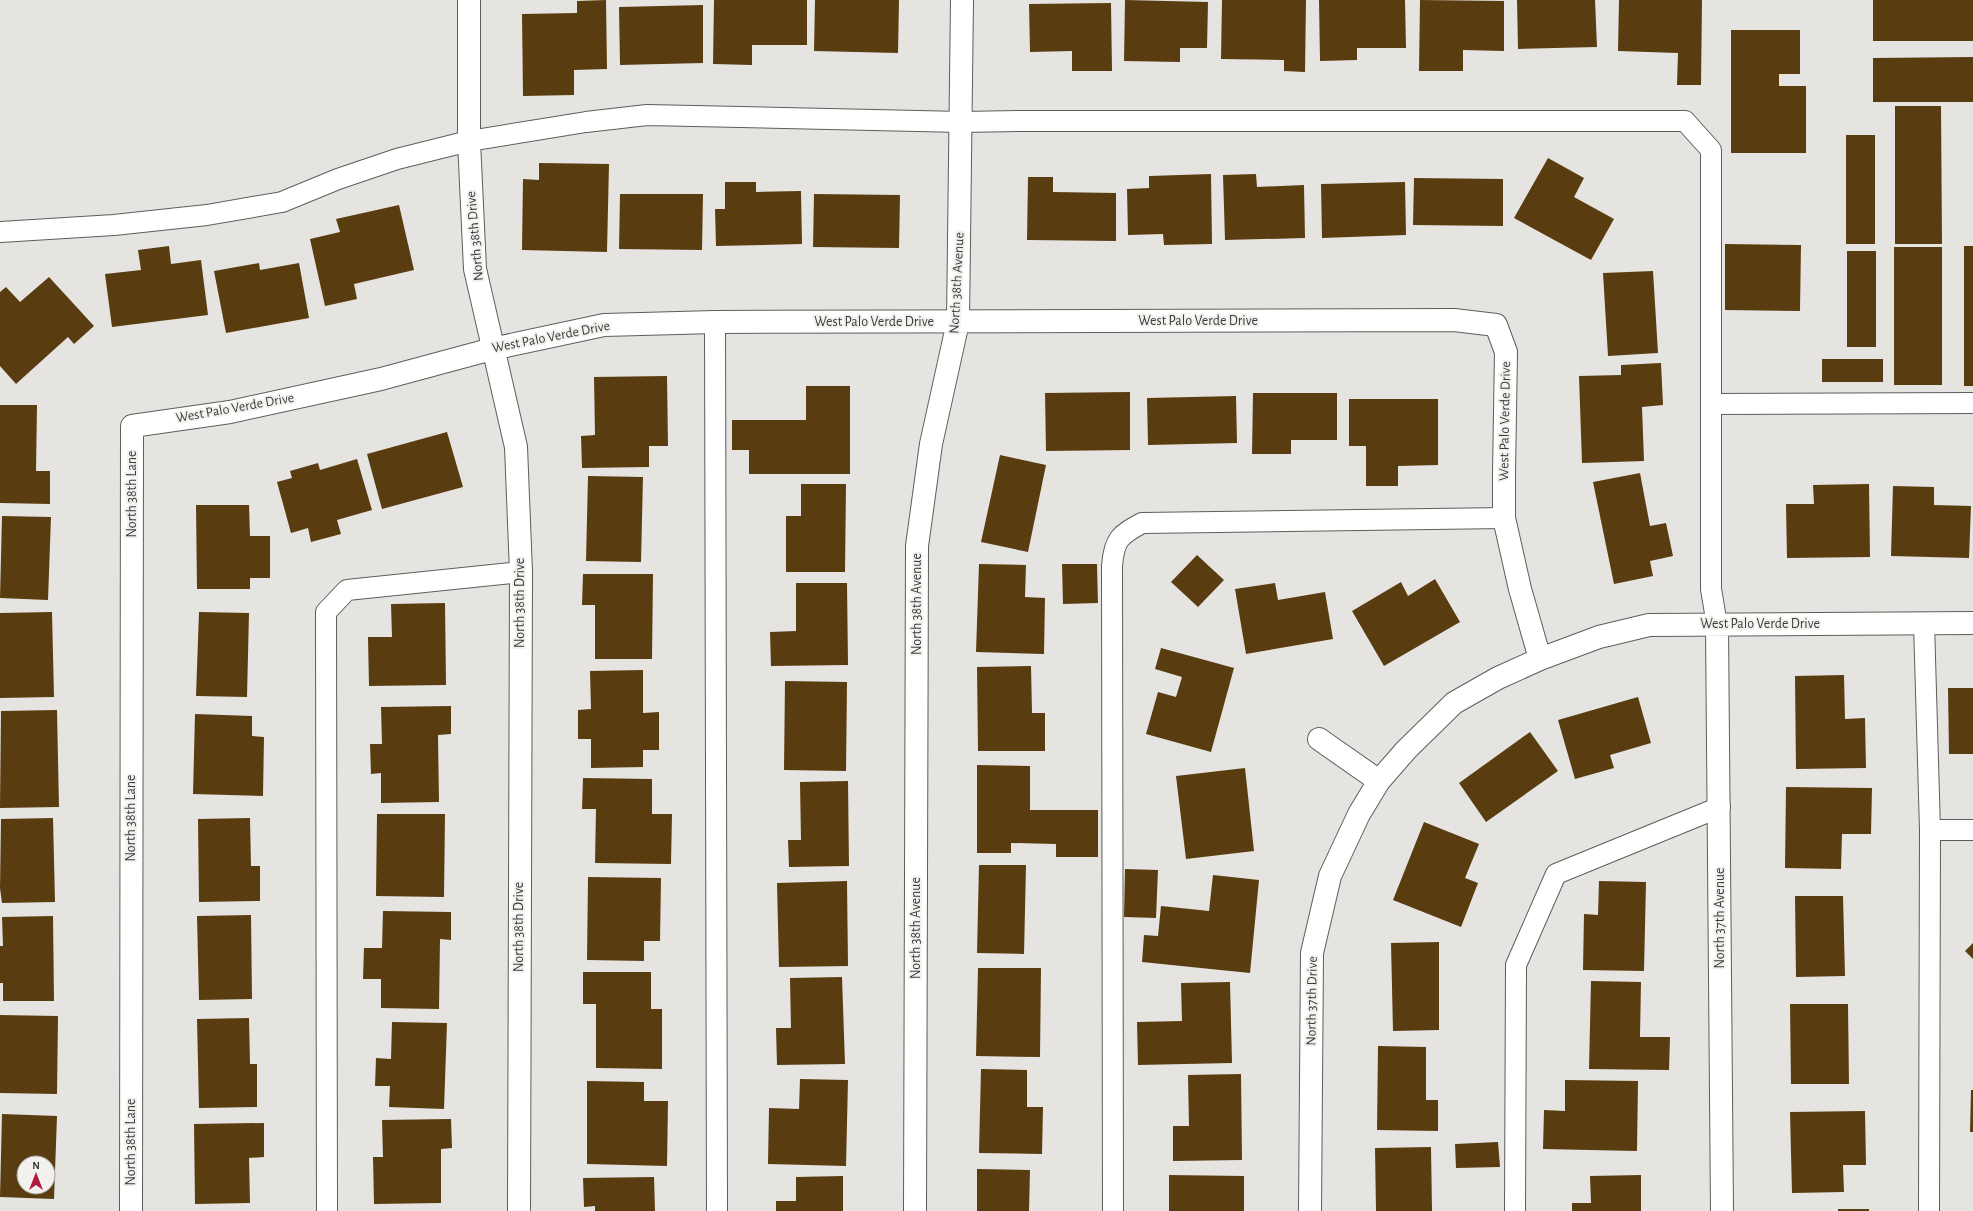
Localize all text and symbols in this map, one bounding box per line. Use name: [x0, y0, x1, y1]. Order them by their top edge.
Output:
street label: North 38th Drive: [464, 190, 486, 282]
street label: North 38th Avenue: [947, 232, 967, 334]
street label: West Palo Verde Drive: [1138, 314, 1258, 328]
street label: West Palo Verde Drive: [814, 315, 934, 329]
street label: West Palo Verde Drive: [491, 319, 611, 355]
street label: West Palo Verde Drive: [1497, 361, 1513, 481]
street label: West Palo Verde Drive: [175, 391, 295, 425]
street label: North 38th Lane: [125, 451, 139, 537]
street label: North 38th Avenue: [910, 553, 924, 655]
street label: North 38th Drive: [513, 558, 527, 648]
street label: West Palo Verde Drive: [1700, 617, 1820, 631]
street label: North 38th Lane: [124, 775, 138, 861]
street label: North 37th Avenue: [1713, 867, 1727, 969]
street label: North 38th Avenue: [909, 877, 923, 979]
street label: North 38th Drive: [512, 882, 526, 972]
street label: North 37th Drive: [1304, 956, 1320, 1046]
street label: North 38th Lane: [124, 1099, 138, 1185]
north arrow: [16, 1155, 56, 1195]
text: N: [32, 1160, 40, 1171]

